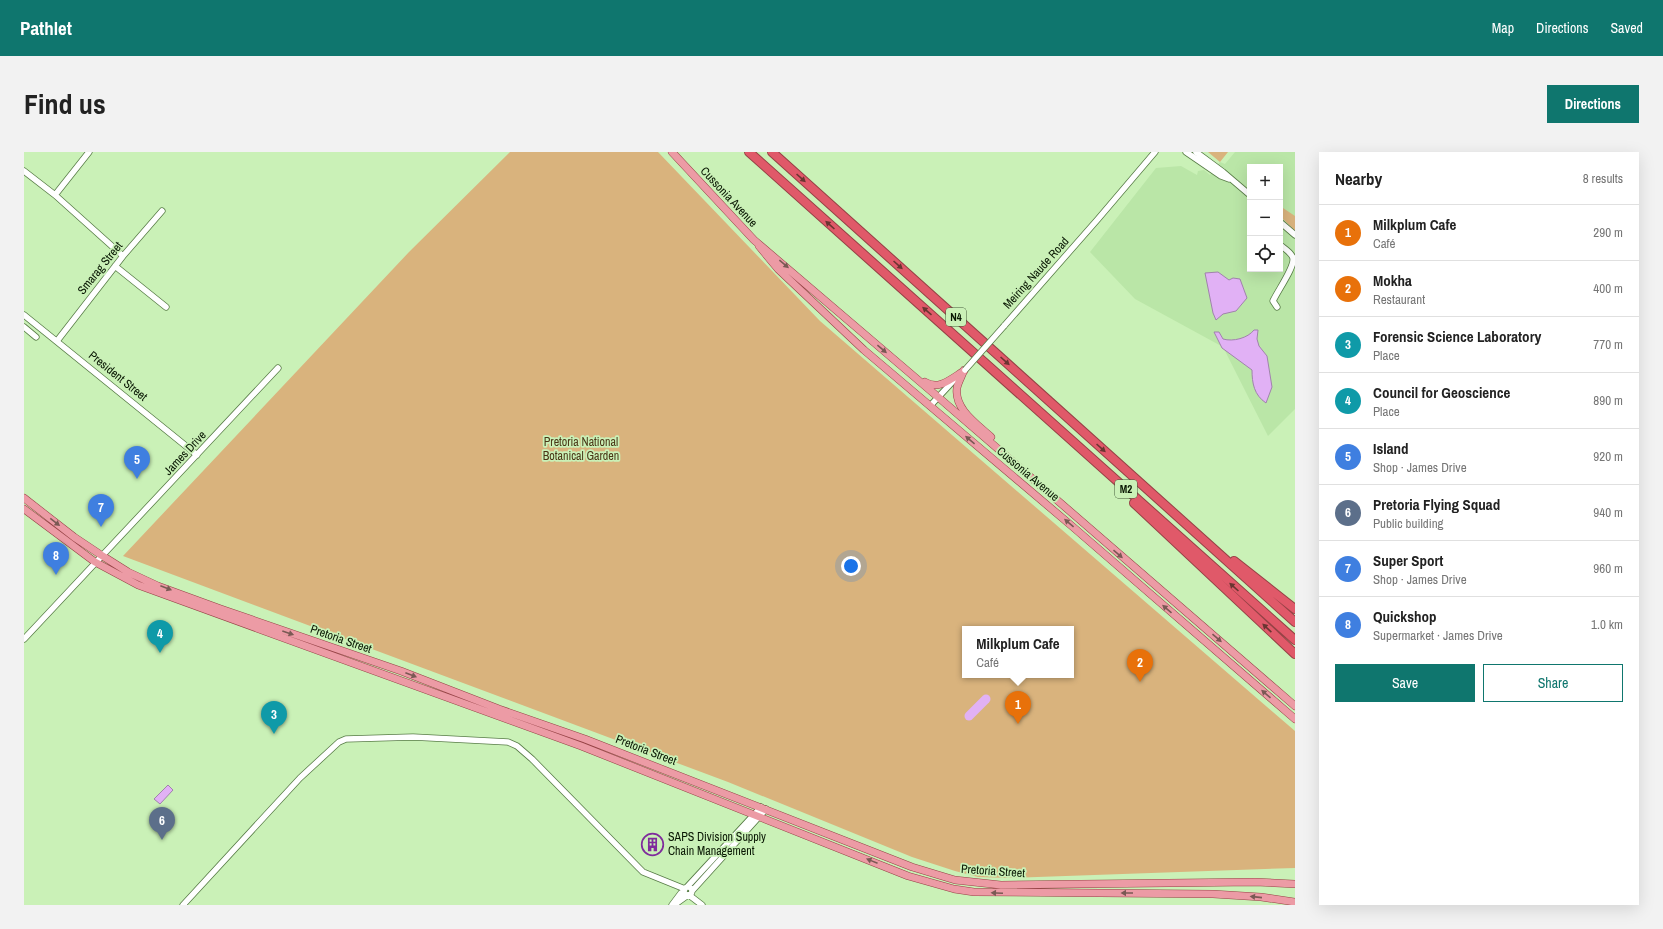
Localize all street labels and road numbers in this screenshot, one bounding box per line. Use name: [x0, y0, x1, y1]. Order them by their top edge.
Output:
street label: Cussonia Avenue: [697, 163, 761, 231]
street label: Meiring Naude Road: [999, 234, 1073, 312]
street label: Smarag Street: [74, 238, 126, 298]
road number: N4: [946, 308, 966, 326]
street label: President Street: [85, 347, 151, 405]
street label: James Drive: [160, 427, 210, 479]
street label: Cussonia Avenue: [993, 443, 1063, 505]
road number: M2: [1115, 480, 1137, 498]
street label: Pretoria Street: [308, 621, 374, 657]
street label: Pretoria Street: [613, 731, 679, 769]
street label: Pretoria Street: [961, 861, 1026, 881]

